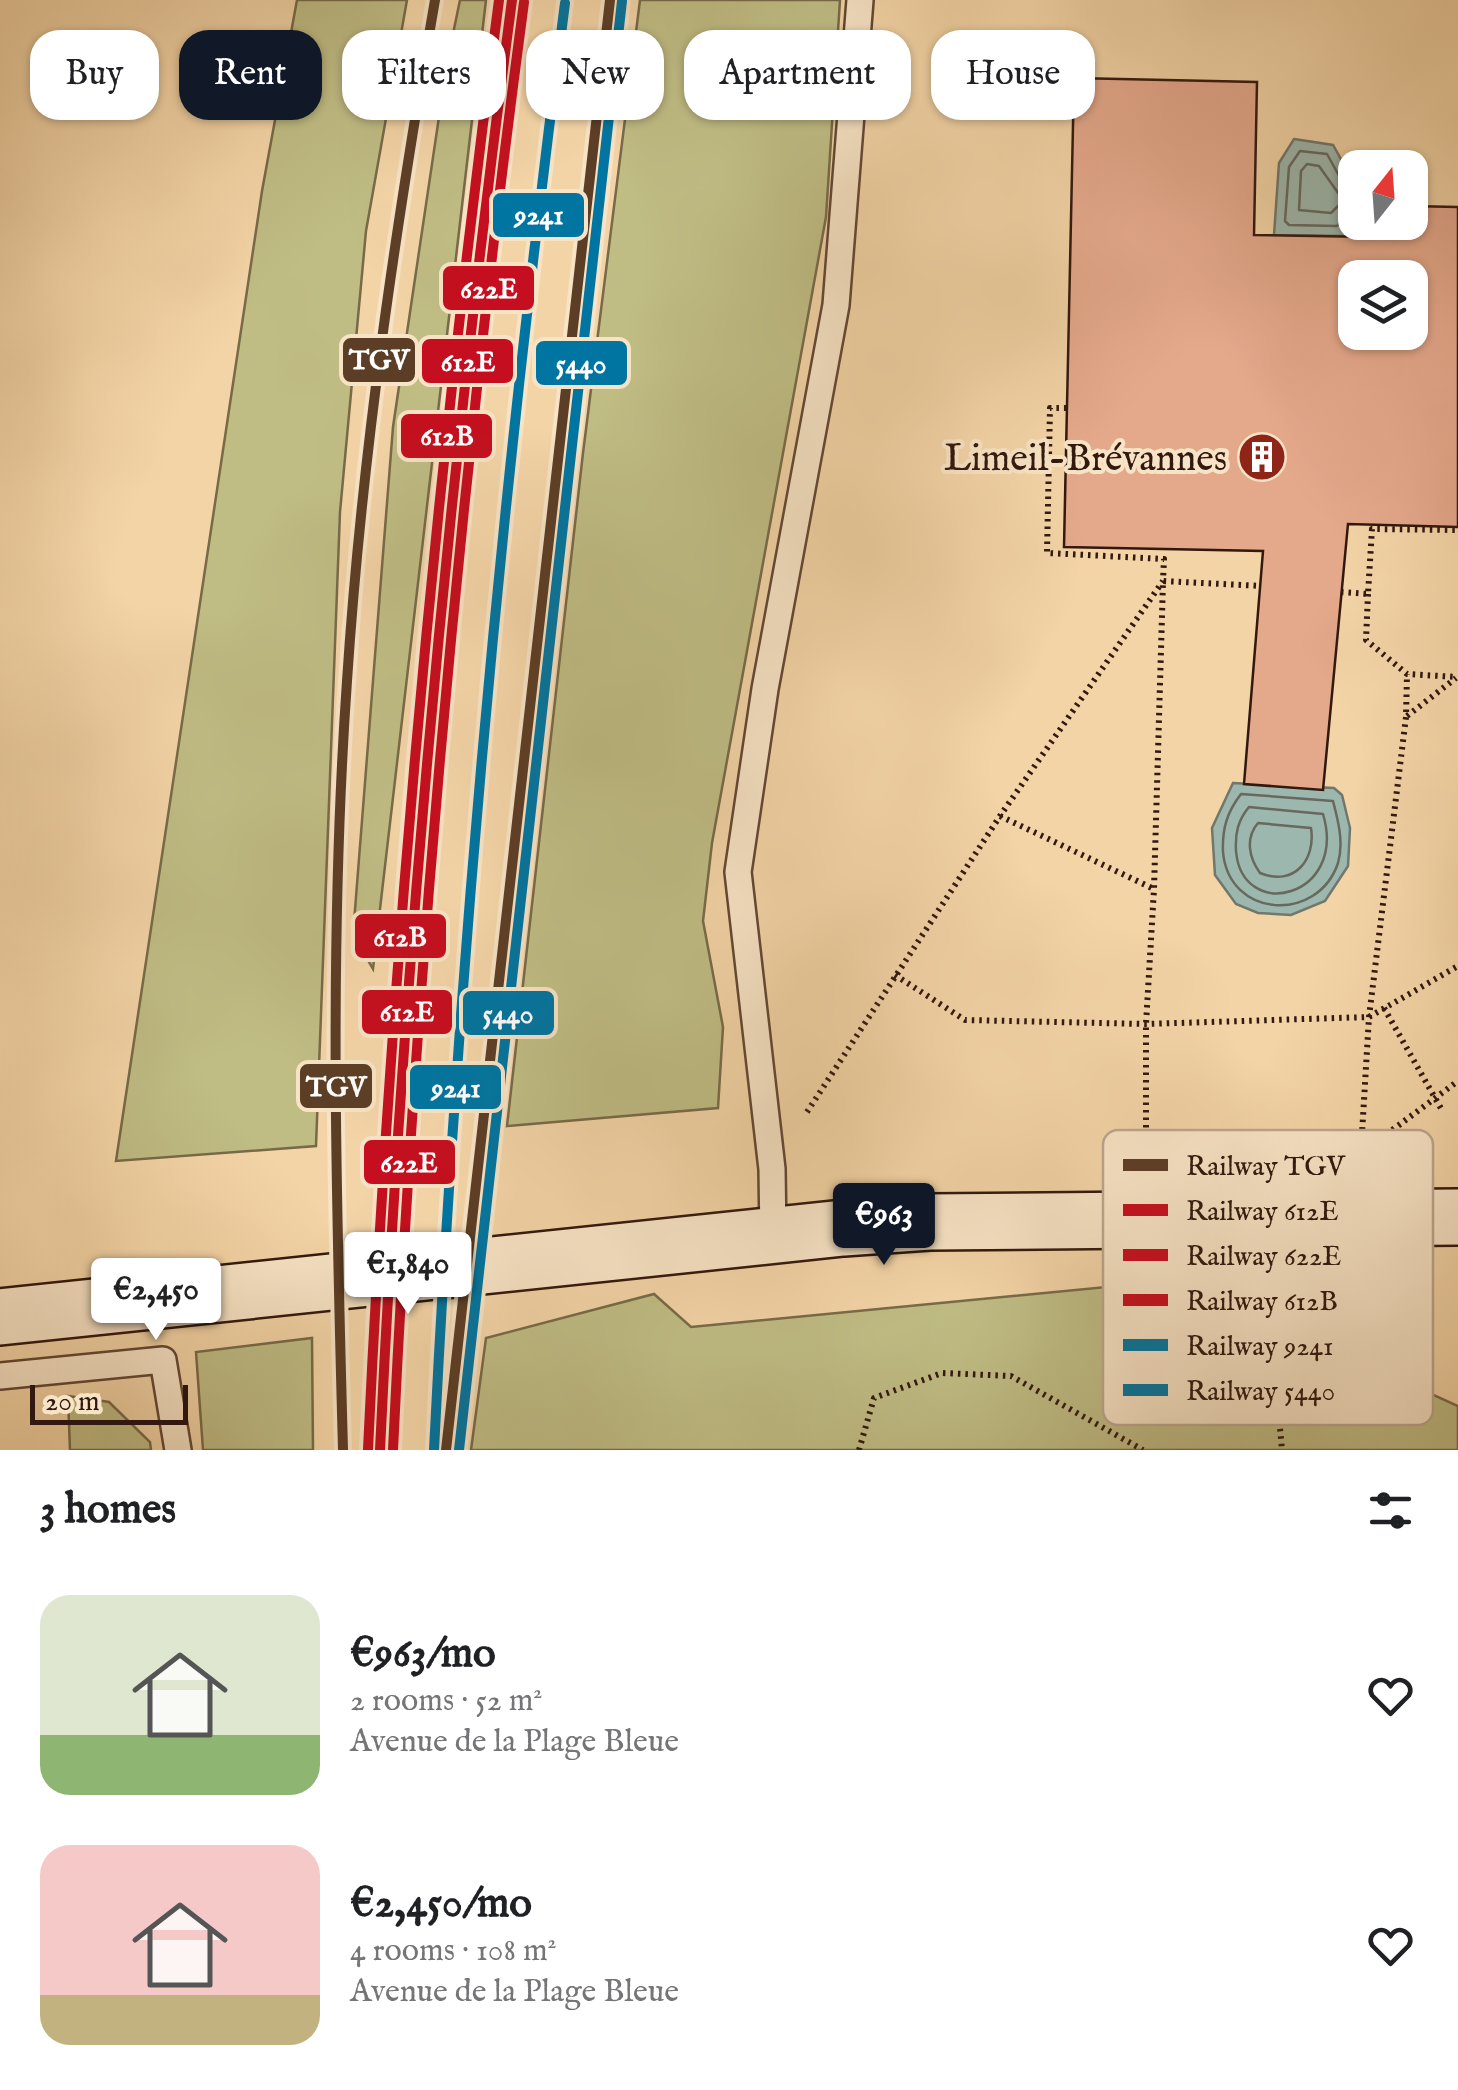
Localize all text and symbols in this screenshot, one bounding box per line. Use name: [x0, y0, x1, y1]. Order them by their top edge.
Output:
chip: Buy: [30, 30, 159, 120]
chip: Rent: [179, 30, 322, 120]
chip: Filters: [342, 30, 506, 120]
chip: New: [526, 30, 664, 120]
chip: Apartment: [684, 30, 911, 120]
chip: House: [931, 30, 1095, 120]
north arrow: [1338, 150, 1428, 240]
map controls: [1338, 150, 1428, 350]
line badge: 9241: [491, 191, 586, 239]
text: 9241: [513, 199, 564, 234]
button: layers: [1338, 260, 1428, 350]
line badge: 622E: [441, 264, 536, 312]
text: 622E: [460, 273, 518, 308]
line badge: TGV: [341, 336, 417, 384]
line badge: 612E: [420, 337, 515, 385]
line badge: 5440: [534, 339, 629, 387]
text: TGV: [348, 344, 411, 379]
text: 612E: [441, 346, 496, 381]
text: 5440: [555, 348, 607, 383]
line badge: 612B: [399, 412, 494, 460]
text: 612B: [420, 420, 474, 455]
building icon: Limeil-Brévannes: [1236, 431, 1288, 483]
place label: Limeil-Brévannes: [944, 436, 1227, 484]
line badge: 612B: [353, 912, 448, 960]
text: 612B: [373, 921, 427, 956]
line badge: 612E: [360, 988, 454, 1036]
line badge: 5440: [461, 989, 556, 1037]
text: 612E: [380, 996, 435, 1031]
text: 5440: [482, 998, 534, 1033]
line badge: TGV: [298, 1062, 374, 1110]
line badge: 9241: [408, 1063, 503, 1111]
text: TGV: [305, 1071, 368, 1106]
text: 9241: [430, 1072, 481, 1107]
legend: [1103, 1130, 1433, 1425]
line badge: 622E: [362, 1138, 457, 1186]
text: 622E: [380, 1147, 438, 1182]
text: Railway TGV: [1186, 1150, 1346, 1185]
pin: €963: [825, 1183, 943, 1268]
text: €963: [855, 1195, 913, 1236]
text: Railway 612E: [1186, 1195, 1339, 1230]
pin: €1,840: [327, 1232, 489, 1317]
text: Railway 622E: [1186, 1240, 1341, 1275]
text: €1,840: [366, 1244, 450, 1285]
pin: €2,450: [75, 1258, 237, 1343]
text: €2,450: [113, 1270, 199, 1311]
text: Railway 612B: [1186, 1285, 1338, 1320]
text: Railway 9241: [1186, 1330, 1333, 1365]
text: Railway 5440: [1186, 1375, 1335, 1410]
scale bar: [30, 1380, 188, 1424]
text: 20 m: [45, 1385, 100, 1420]
icon: filters: [1363, 1483, 1418, 1538]
text: 3 homes: [40, 1484, 176, 1537]
text: €963/mo: [350, 1628, 496, 1681]
icon: home: [120, 1635, 240, 1755]
icon: heart: [1363, 1668, 1418, 1723]
text: 2 rooms · 52 m²: [350, 1681, 542, 1722]
text: Avenue de la Plage Bleue: [350, 1722, 679, 1763]
text: €2,450/mo: [350, 1878, 532, 1931]
icon: home: [120, 1885, 240, 2005]
icon: heart: [1363, 1918, 1418, 1973]
text: 4 rooms · 108 m²: [350, 1931, 557, 1972]
text: Avenue de la Plage Bleue: [350, 1972, 679, 2013]

